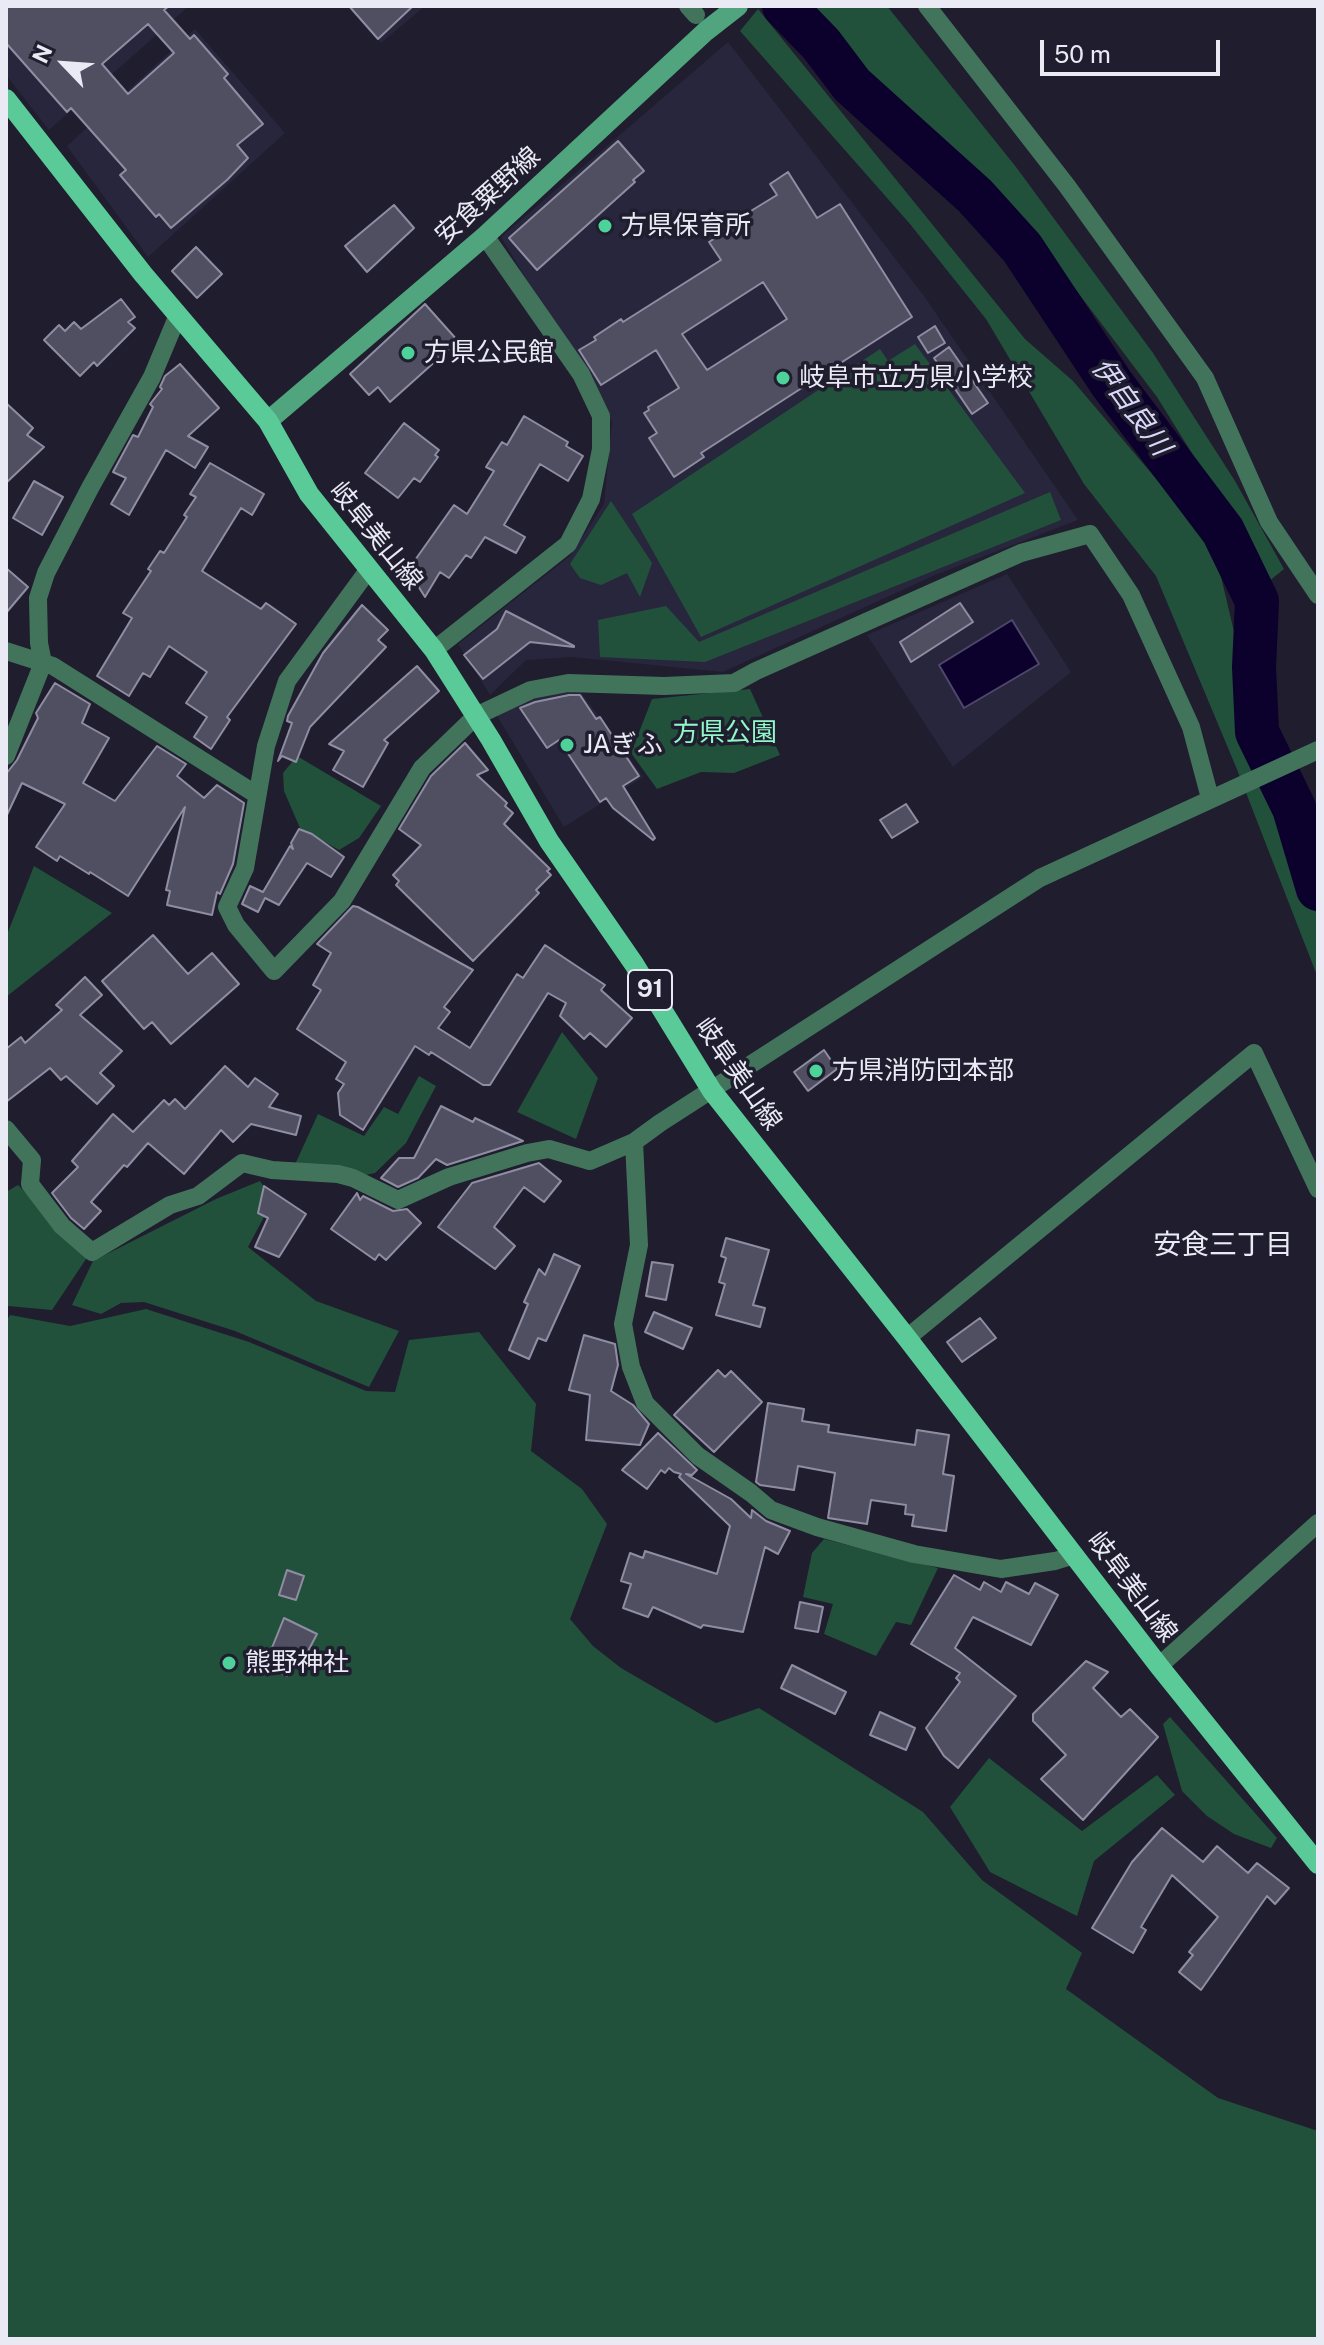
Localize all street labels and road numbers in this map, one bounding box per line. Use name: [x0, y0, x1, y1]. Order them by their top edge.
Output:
street label: 安食粟野線: [429, 141, 547, 251]
street label: 岐阜美山線: [323, 476, 429, 596]
road number: 91: [628, 970, 672, 1010]
street label: 岐阜美山線: [688, 1012, 788, 1136]
street label: 岐阜美山線: [1080, 1526, 1184, 1648]

